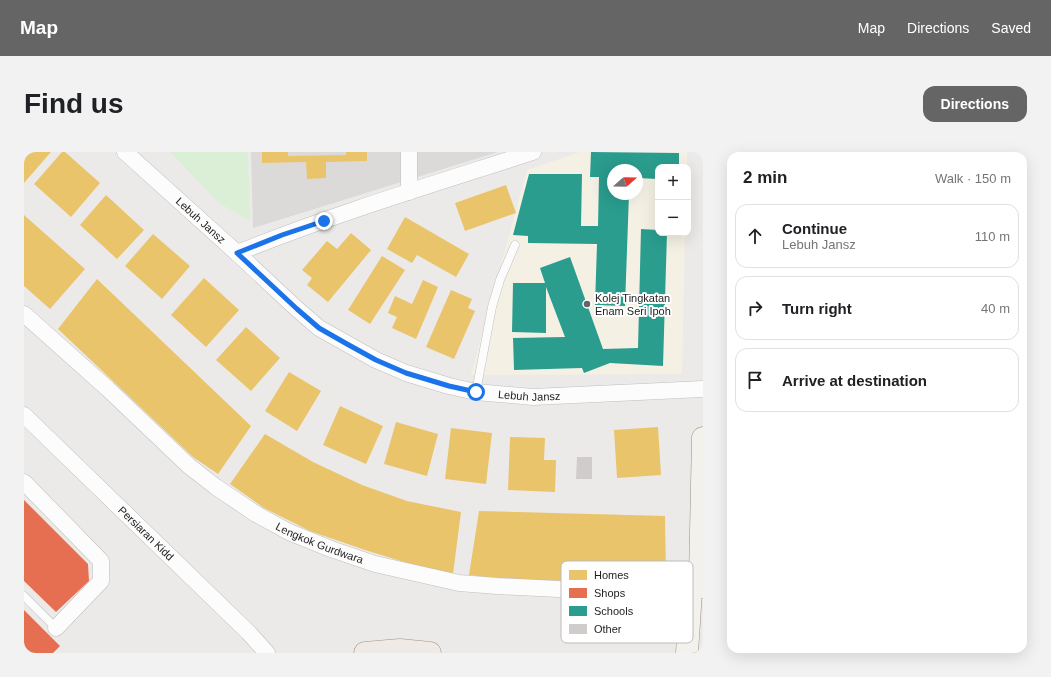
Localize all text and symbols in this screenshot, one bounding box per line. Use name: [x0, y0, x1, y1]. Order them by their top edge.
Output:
text: Map: [20, 17, 58, 38]
text: Map: [858, 20, 885, 36]
text: Directions: [907, 20, 969, 36]
text: Saved: [991, 20, 1031, 36]
button: Directions: [923, 86, 1027, 122]
text: Find us: [24, 88, 124, 119]
north arrow: [607, 164, 643, 200]
map controls: [655, 164, 691, 236]
button: +: [655, 164, 691, 200]
text: 2 min: [743, 168, 787, 187]
text: Walk · 150 m: [935, 171, 1011, 186]
street label: Lebuh Jansz: [174, 195, 228, 246]
button: −: [655, 200, 691, 236]
route end: [315, 212, 333, 230]
text: Continue: [782, 220, 847, 237]
icon: ahead: [744, 225, 766, 247]
text: 110 m: [975, 229, 1010, 244]
text: Lebuh Jansz: [782, 237, 856, 252]
place label: Kolej Tingkatan Enam Seri Ipoh: [595, 292, 671, 317]
icon: right: [744, 297, 766, 319]
marker: Kolej Tingkatan Enam Seri Ipoh: [582, 299, 592, 309]
text: Turn right: [782, 300, 852, 317]
text: 40 m: [981, 301, 1010, 316]
icon: arrive: [744, 369, 766, 391]
text: Arrive at destination: [782, 372, 927, 389]
route start: [467, 383, 485, 401]
street label: Lebuh Jansz: [498, 388, 561, 403]
street label: Persiaran Kidd: [116, 504, 176, 563]
street label: Lengkok Gurdwara: [274, 520, 366, 566]
legend: [561, 561, 693, 643]
text: Homes: [594, 569, 629, 581]
text: Shops: [594, 587, 626, 599]
text: Schools: [594, 605, 634, 617]
text: Other: [594, 623, 622, 635]

